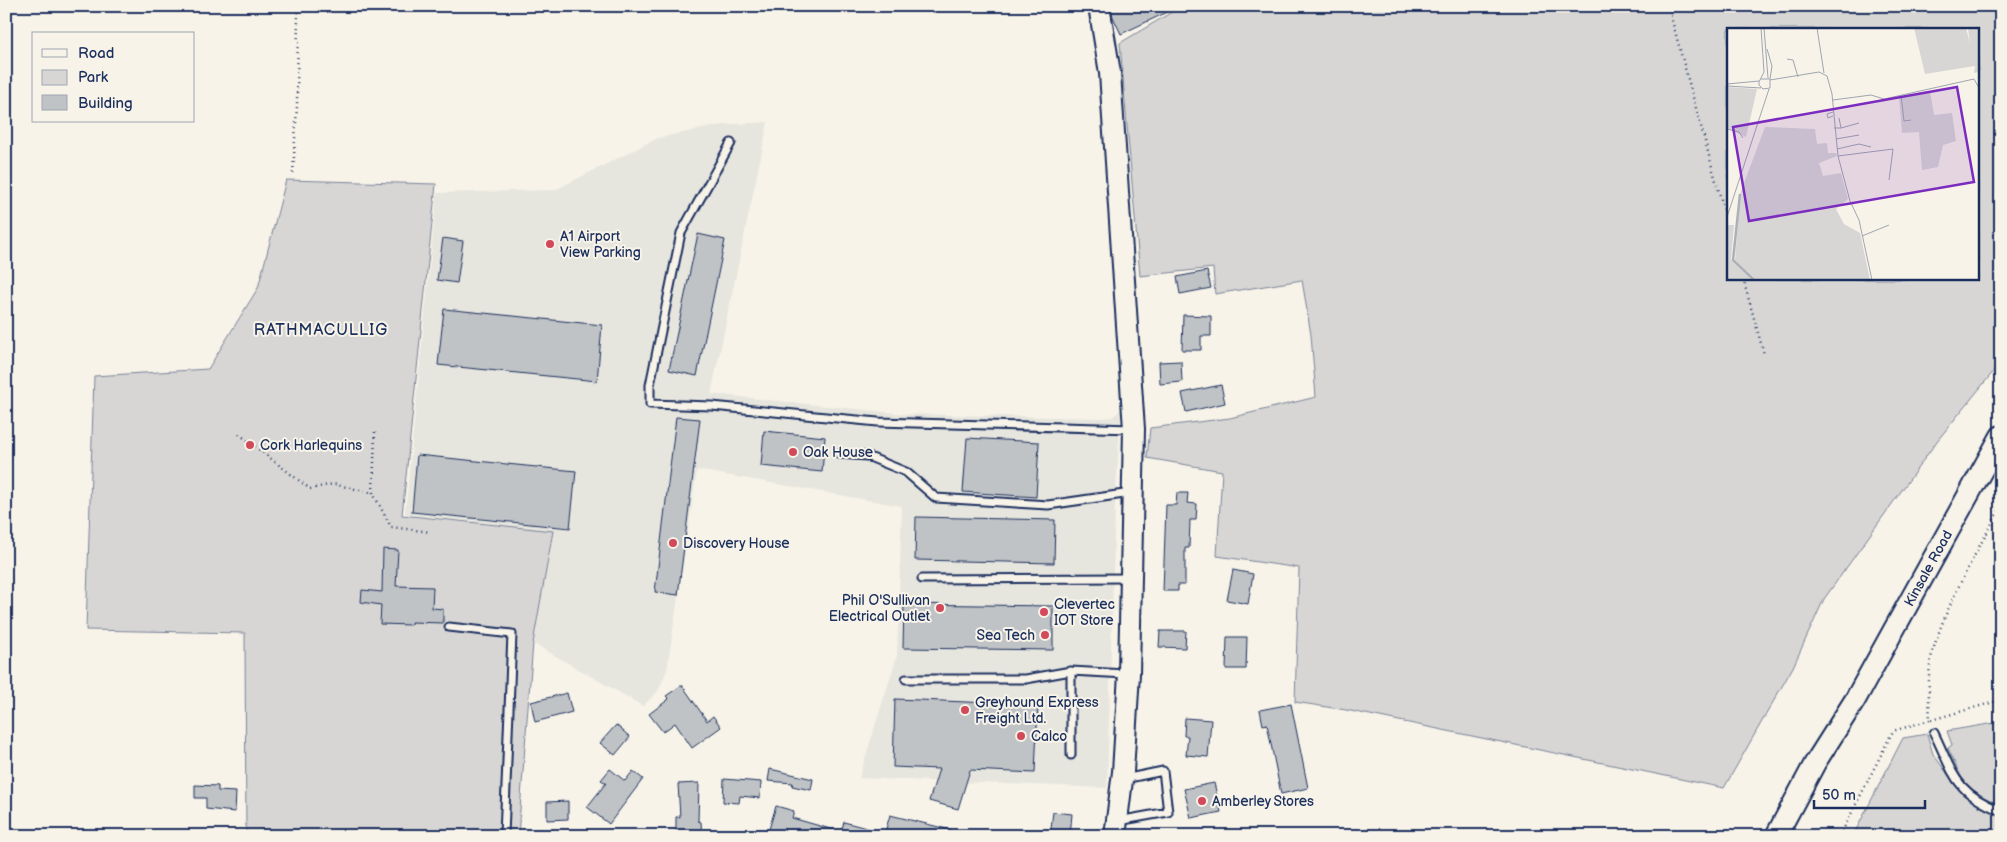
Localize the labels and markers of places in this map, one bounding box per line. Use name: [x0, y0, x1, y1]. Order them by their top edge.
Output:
place label: A1 Airport View Parking: [560, 228, 641, 261]
marker: A1 Airport View Parking: [544, 238, 556, 250]
place label: Cork Harlequins: [260, 437, 362, 454]
marker: Cork Harlequins: [244, 439, 256, 451]
place label: Oak House: [803, 444, 873, 461]
marker: Oak House: [787, 446, 799, 458]
place label: Discovery House: [683, 535, 790, 552]
marker: Discovery House: [667, 537, 679, 549]
place label: Phil O'Sullivan Electrical Outlet: [829, 592, 931, 625]
place label: Clevertec IOT Store: [1054, 596, 1115, 629]
marker: Phil O'Sullivan Electrical Outlet: [934, 602, 946, 614]
marker: Clevertec IOT Store: [1038, 606, 1050, 618]
place label: Sea Tech: [977, 627, 1035, 644]
marker: Sea Tech: [1039, 629, 1051, 641]
place label: Greyhound Express Freight Ltd.: [975, 694, 1099, 727]
marker: Greyhound Express Freight Ltd.: [959, 704, 971, 716]
place label: Calco: [1031, 728, 1067, 745]
marker: Calco: [1015, 730, 1027, 742]
place label: Amberley Stores: [1212, 793, 1314, 810]
marker: Amberley Stores: [1196, 795, 1208, 807]

